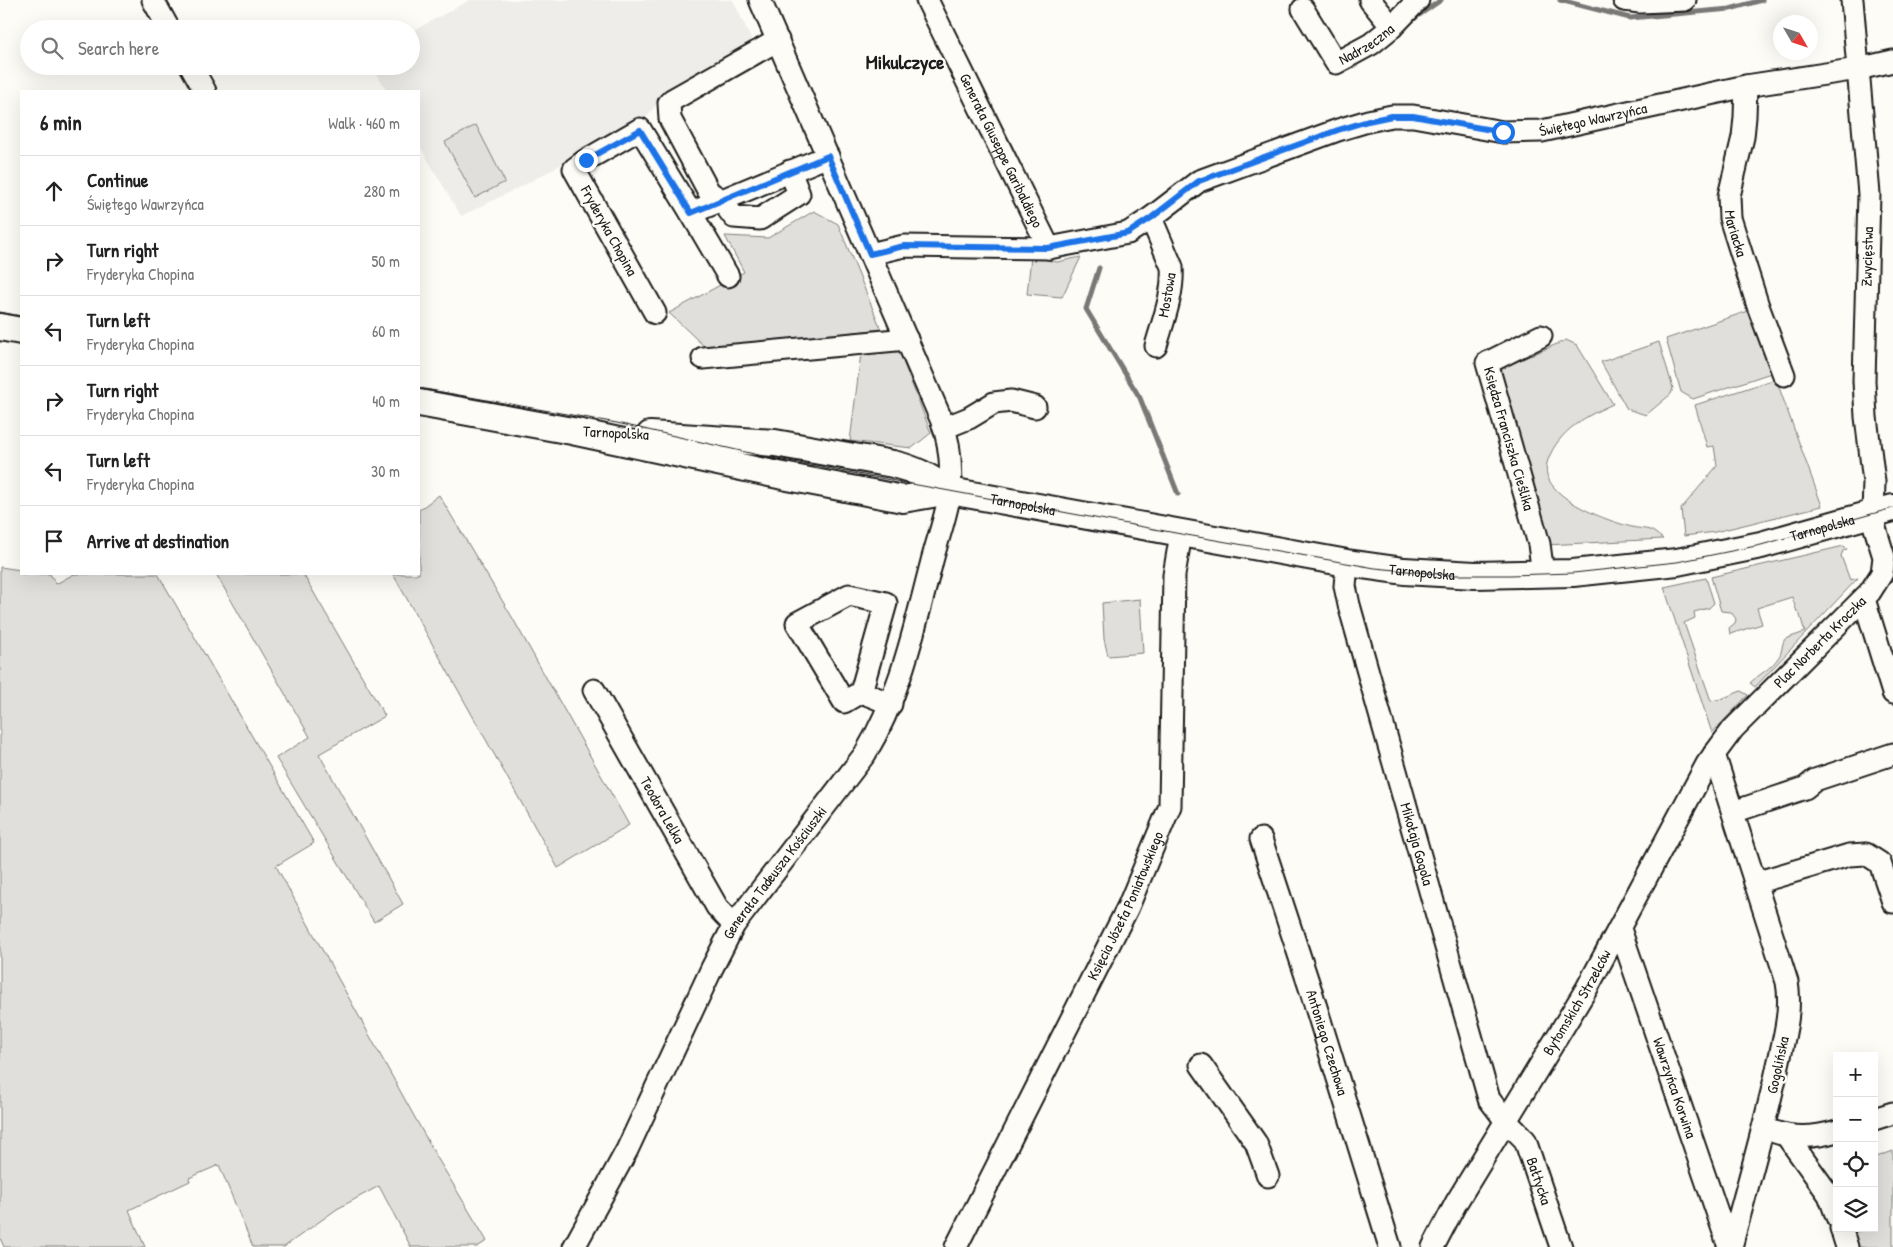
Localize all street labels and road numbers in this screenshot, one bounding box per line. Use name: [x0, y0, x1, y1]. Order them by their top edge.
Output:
street label: Nadrzeczna: [1335, 18, 1399, 70]
street label: Generała Giuseppe Garibaldiego: [955, 70, 1048, 231]
street label: Świętego Wawrzyńca: [1537, 97, 1649, 141]
street label: Fryderyka Chopina: [575, 181, 643, 280]
street label: Mariacka: [1720, 210, 1753, 259]
street label: Zwycięstwa: [1856, 226, 1878, 287]
street label: Mostowa: [1152, 271, 1181, 319]
street label: Księdza Franciszka Cieślika: [1479, 364, 1540, 513]
street label: Tarnopolska: [583, 420, 650, 445]
street label: Tarnopolska: [989, 488, 1057, 520]
street label: Tarnopolska: [1787, 508, 1857, 546]
street label: Tarnopolska: [1388, 558, 1455, 585]
street label: Plac Norberta Kroczka: [1769, 591, 1870, 693]
street label: Teodora Lelka: [635, 773, 690, 847]
street label: Mikołaja Gogola: [1396, 800, 1439, 888]
street label: Generała Tadeusza Kościuszki: [718, 801, 831, 943]
street label: Księcia Józefa Poniatowskiego: [1082, 828, 1168, 984]
street label: Bytomskich Strzelców: [1537, 945, 1616, 1059]
street label: Antoniego Czechowa: [1301, 987, 1354, 1098]
street label: Gogolińska: [1761, 1034, 1794, 1095]
street label: Wawrzyńca Korwina: [1648, 1035, 1702, 1141]
street label: Bałtycka: [1522, 1155, 1557, 1207]

